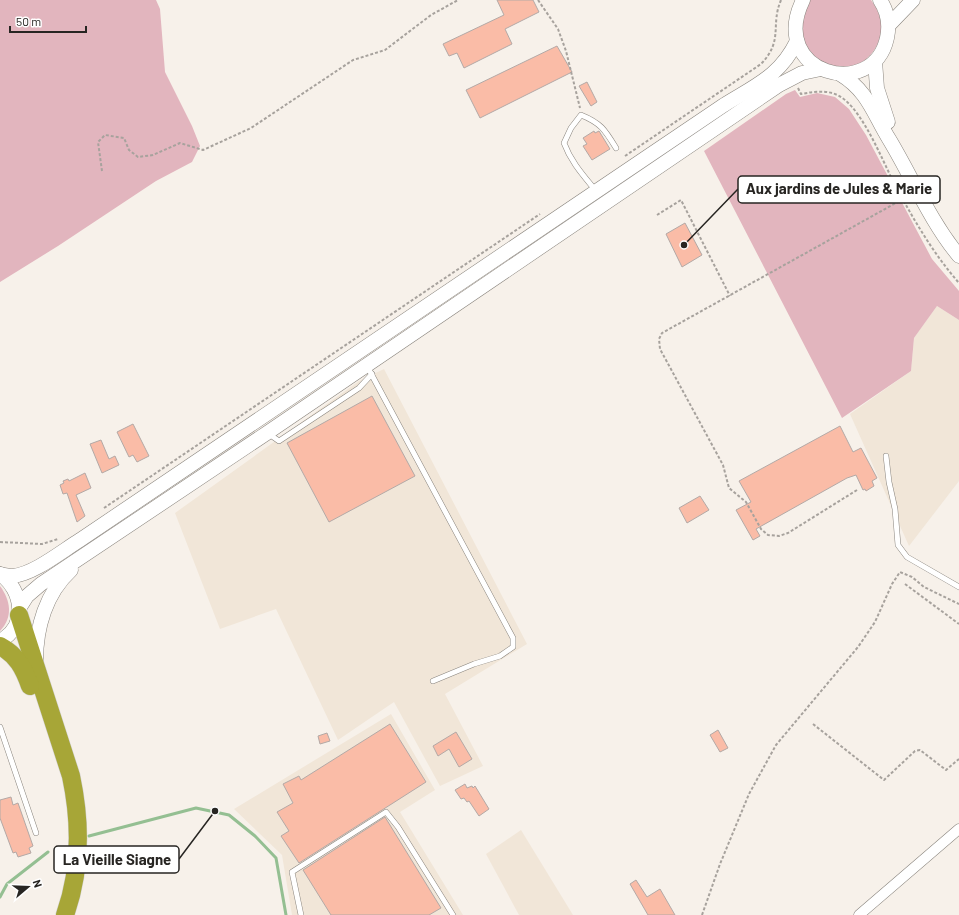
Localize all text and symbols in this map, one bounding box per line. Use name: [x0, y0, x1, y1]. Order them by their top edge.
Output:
scale bar: [10, 8, 86, 34]
text: 50 m: [16, 14, 41, 28]
callout: Aux jardins de Jules & Marie: [738, 176, 940, 203]
text: Aux jardins de Jules & Marie: [746, 179, 932, 197]
callout: La Vieille Siagne: [54, 846, 179, 873]
text: La Vieille Siagne: [63, 850, 171, 868]
north arrow: [8, 867, 48, 907]
text: N: [31, 878, 45, 889]

